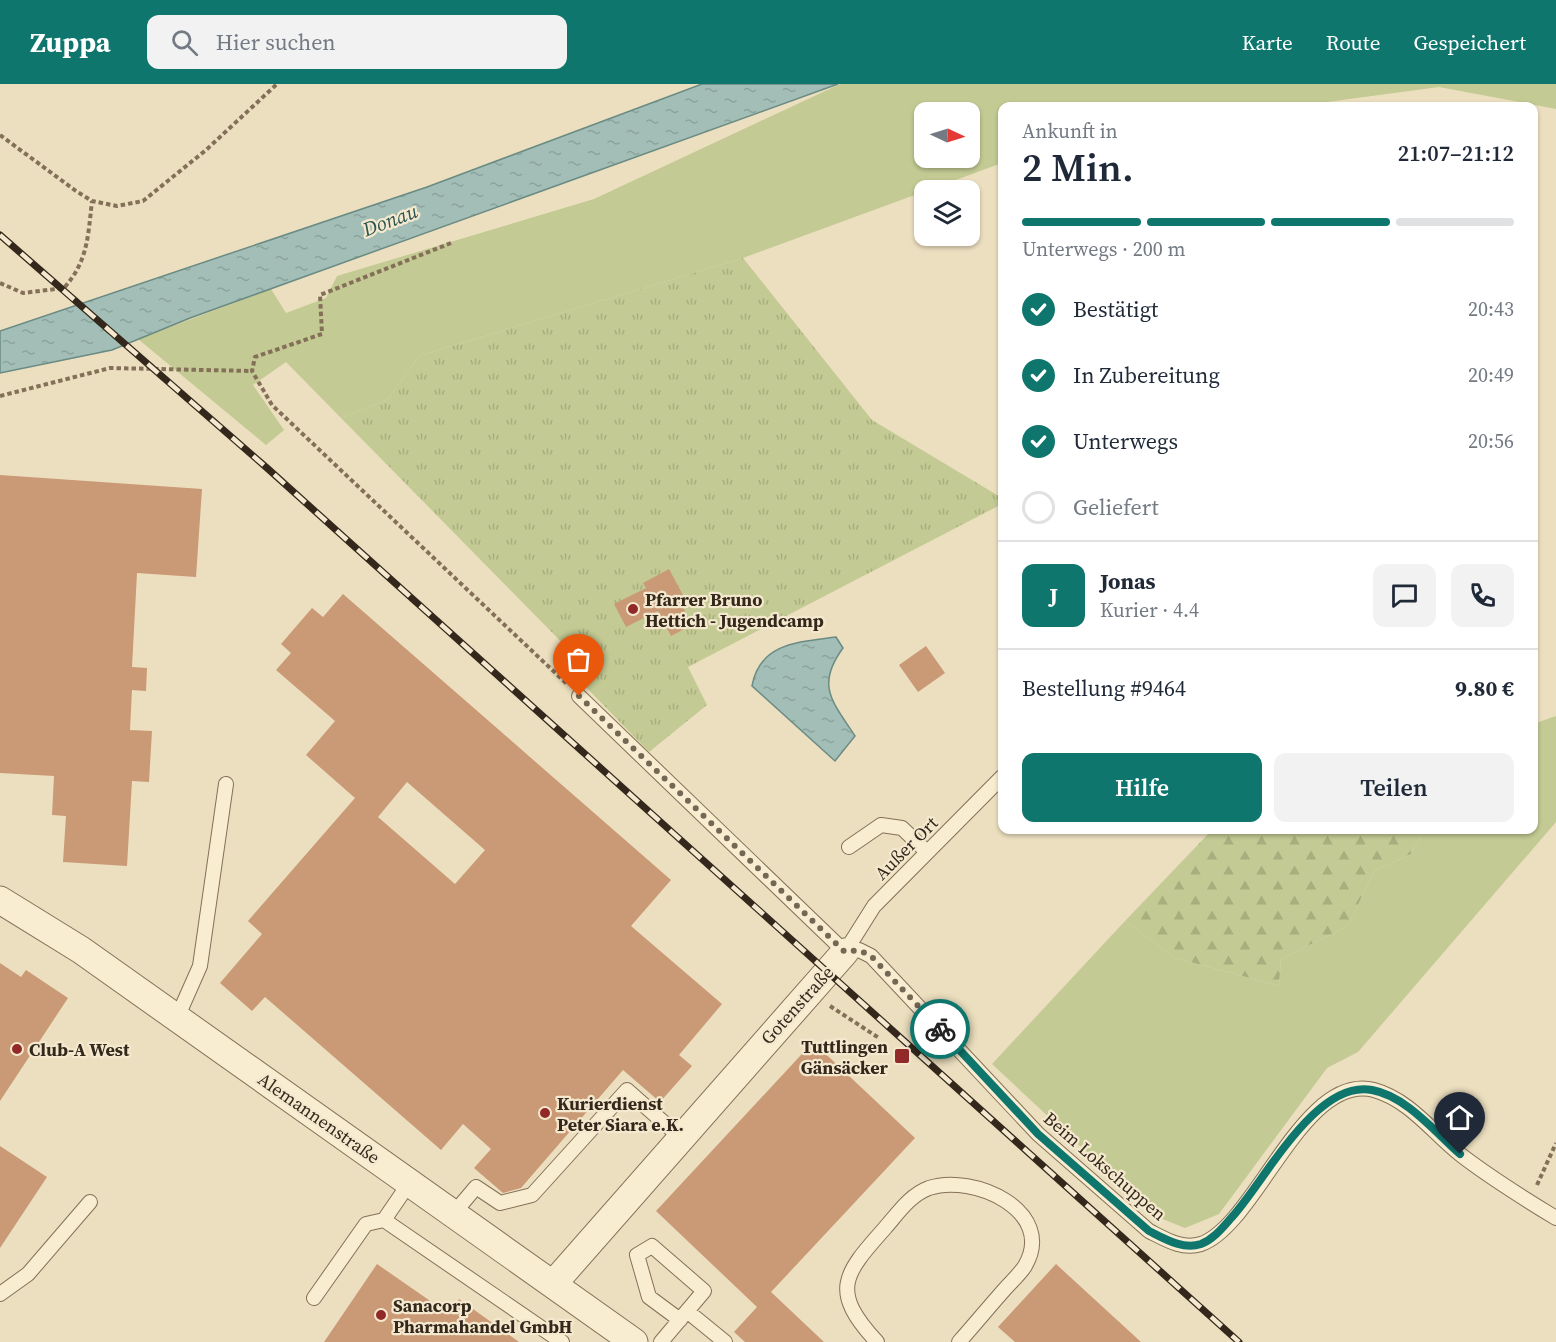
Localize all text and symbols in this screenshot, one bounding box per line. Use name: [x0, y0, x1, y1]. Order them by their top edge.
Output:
search box: [147, 15, 567, 69]
text: Zuppa: [30, 23, 111, 61]
icon: search: [168, 26, 201, 59]
text: Hier suchen: [216, 27, 336, 57]
text: Karte: [1242, 28, 1293, 57]
text: Route: [1326, 28, 1380, 57]
text: Gespeichert: [1413, 28, 1526, 57]
north arrow: [914, 102, 980, 168]
map controls: [914, 102, 980, 246]
text: Ankunft in: [1022, 117, 1118, 145]
text: 21:07–21:12: [1398, 138, 1514, 168]
text: 2 Min.: [1022, 141, 1134, 194]
button: layers: [914, 180, 980, 246]
water label: Donau: [357, 197, 422, 244]
text: Unterwegs · 200 m: [1022, 235, 1185, 263]
icon: check: [1022, 293, 1055, 326]
text: Bestätigt: [1073, 294, 1158, 324]
text: 20:43: [1468, 295, 1514, 323]
icon: check: [1022, 359, 1055, 392]
text: In Zubereitung: [1073, 360, 1220, 390]
text: 20:49: [1468, 361, 1514, 389]
icon: check: [1022, 425, 1055, 458]
text: Unterwegs: [1073, 426, 1178, 456]
text: 20:56: [1468, 427, 1514, 455]
text: Geliefert: [1073, 492, 1159, 522]
button: chat: [1373, 564, 1436, 627]
button: phone: [1451, 564, 1514, 627]
text: Jonas: [1100, 566, 1156, 596]
text: J: [1049, 580, 1058, 610]
place label: Pfarrer Bruno Hettich - Jugendcamp: [645, 587, 824, 633]
text: Kurier · 4.4: [1100, 596, 1199, 624]
marker: Pfarrer Bruno Hettich - Jugendcamp: [626, 602, 640, 616]
pin: [553, 634, 604, 696]
icon: bag: [562, 643, 595, 676]
text: Bestellung #9464: [1022, 673, 1186, 703]
text: 9.80 €: [1455, 673, 1514, 703]
button: Hilfe: [1022, 753, 1262, 822]
button: Teilen: [1274, 753, 1514, 822]
street label: Außer Ort: [869, 811, 943, 885]
street label: Gotenstraße: [755, 960, 839, 1050]
courier: [910, 999, 970, 1059]
icon: bike: [924, 1013, 957, 1046]
place label: Tuttlingen Gänsäcker: [801, 1034, 889, 1080]
place label: Club-A West: [29, 1037, 130, 1062]
marker: Club-A West: [10, 1042, 24, 1056]
marker: Tuttlingen Gänsäcker: [893, 1047, 911, 1065]
street label: Alemannenstraße: [253, 1067, 385, 1169]
place label: Kurierdienst Peter Siara e.K.: [557, 1091, 684, 1137]
pin: [1434, 1092, 1485, 1154]
icon: home: [1443, 1101, 1476, 1134]
marker: Kurierdienst Peter Siara e.K.: [538, 1106, 552, 1120]
street label: Beim Lokschuppen: [1038, 1106, 1172, 1226]
place label: Sanacorp Pharmahandel GmbH: [393, 1293, 573, 1339]
marker: Sanacorp Pharmahandel GmbH: [374, 1308, 388, 1322]

